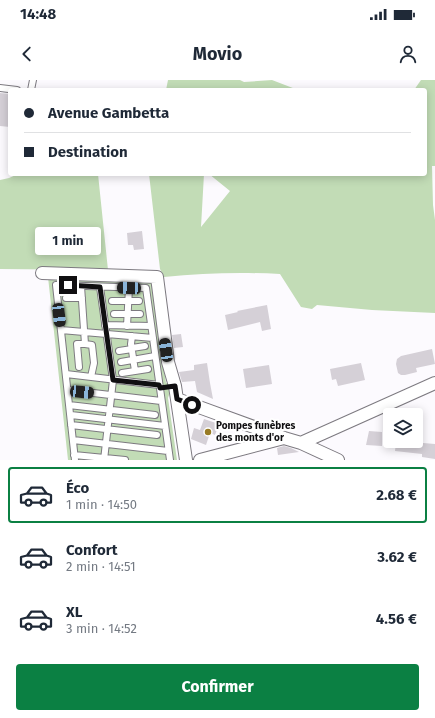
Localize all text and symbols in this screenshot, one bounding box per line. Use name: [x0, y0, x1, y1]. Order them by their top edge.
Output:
text: 14:48: [20, 5, 56, 23]
icon: back: [16, 43, 38, 65]
text: Movio: [193, 43, 242, 65]
icon: person: [397, 43, 419, 65]
text: Avenue Gambetta: [48, 104, 169, 122]
text: Destination: [48, 143, 128, 161]
callout: 1 min: [35, 227, 101, 255]
text: 1 min: [52, 233, 84, 248]
route end: [59, 276, 77, 294]
car: [117, 282, 141, 294]
car: [52, 302, 66, 328]
car: [158, 337, 174, 363]
car: [69, 385, 95, 399]
route start: [183, 396, 201, 414]
map controls: [383, 408, 423, 448]
button: layers: [383, 408, 423, 448]
place label: Pompes funèbres des monts d'or: [216, 419, 295, 444]
marker: Pompes funèbres des monts d'or: [203, 427, 213, 437]
icon: car: [18, 477, 54, 513]
text: Éco: [66, 479, 89, 497]
text: 2.68 €: [376, 486, 417, 504]
text: 1 min · 14:50: [66, 497, 137, 512]
icon: car: [18, 539, 54, 575]
text: Confort: [66, 541, 118, 559]
text: 3.62 €: [377, 548, 417, 566]
text: 2 min · 14:51: [66, 559, 136, 574]
icon: car: [18, 601, 54, 637]
text: XL: [66, 603, 82, 621]
text: 4.56 €: [376, 610, 417, 628]
text: 3 min · 14:52: [66, 621, 137, 636]
button: Confirmer: [16, 664, 419, 710]

